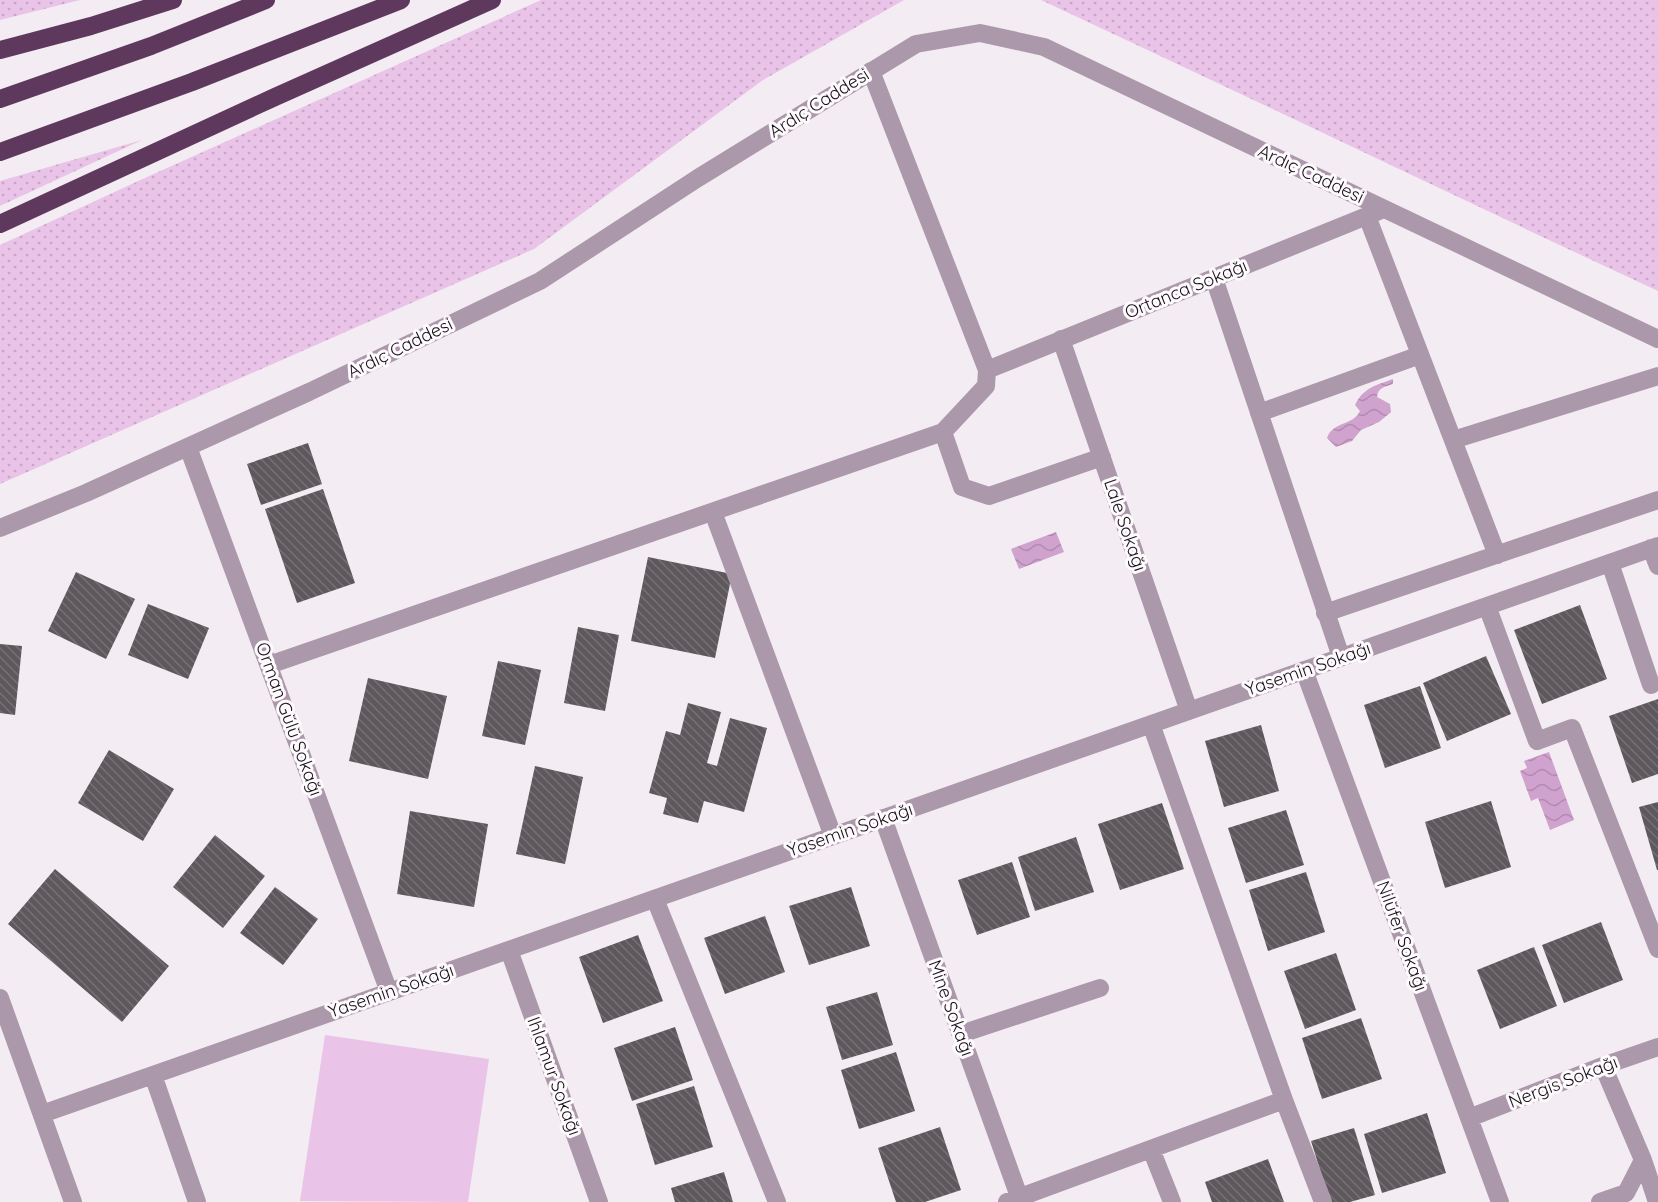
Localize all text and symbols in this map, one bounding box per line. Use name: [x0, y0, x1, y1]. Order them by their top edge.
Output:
street label: Ardıç Caddesi: [764, 63, 873, 143]
street label: Ardıç Caddesi: [1255, 139, 1368, 208]
street label: Ortanca Sokağı: [1121, 254, 1250, 324]
street label: Ardıç Caddesi: [343, 312, 456, 383]
street label: Lale Sokağı: [1099, 476, 1152, 574]
street label: Yasemin Sokağı: [1242, 636, 1374, 701]
street label: Orman Gülü Sokağı: [251, 639, 328, 799]
street label: Yasemin Sokağı: [784, 797, 916, 862]
street label: Nilüfer Sokağı: [1372, 878, 1433, 994]
street label: Mine Sokağı: [923, 957, 980, 1059]
street label: Yasemin Sokağı: [325, 958, 457, 1023]
street label: Ihlamur Sokağı: [522, 1013, 587, 1138]
street label: Nergis Sokağı: [1505, 1050, 1621, 1113]

